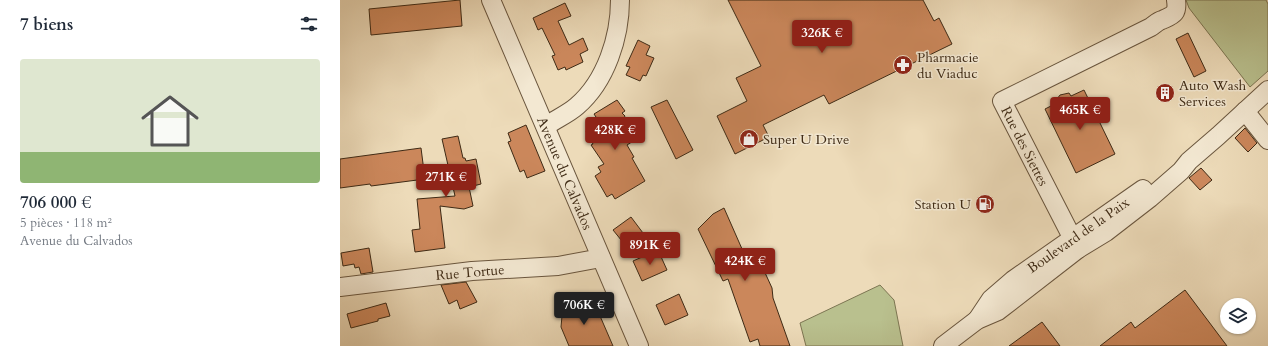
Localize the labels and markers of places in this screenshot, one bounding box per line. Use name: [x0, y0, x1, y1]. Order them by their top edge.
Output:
pin: 326K €: [789, 20, 855, 54]
place label: Pharmacie du Viaduc: [917, 48, 979, 83]
pharmacy icon: Pharmacie du Viaduc: [892, 54, 914, 76]
place label: Auto Wash Services: [1179, 76, 1247, 111]
building icon: Auto Wash Services: [1154, 82, 1176, 104]
pin: 465K €: [1047, 97, 1113, 131]
pin: 428K €: [582, 117, 648, 151]
shop icon: Super U Drive: [738, 128, 760, 150]
place label: Super U Drive: [763, 130, 849, 149]
pin: 271K €: [413, 164, 479, 198]
fuel station icon: Station U: [974, 193, 996, 215]
place label: Station U: [914, 195, 972, 214]
pin: 891K €: [617, 232, 683, 266]
pin: 424K €: [712, 248, 778, 282]
pin: 706K €: [551, 292, 617, 326]

